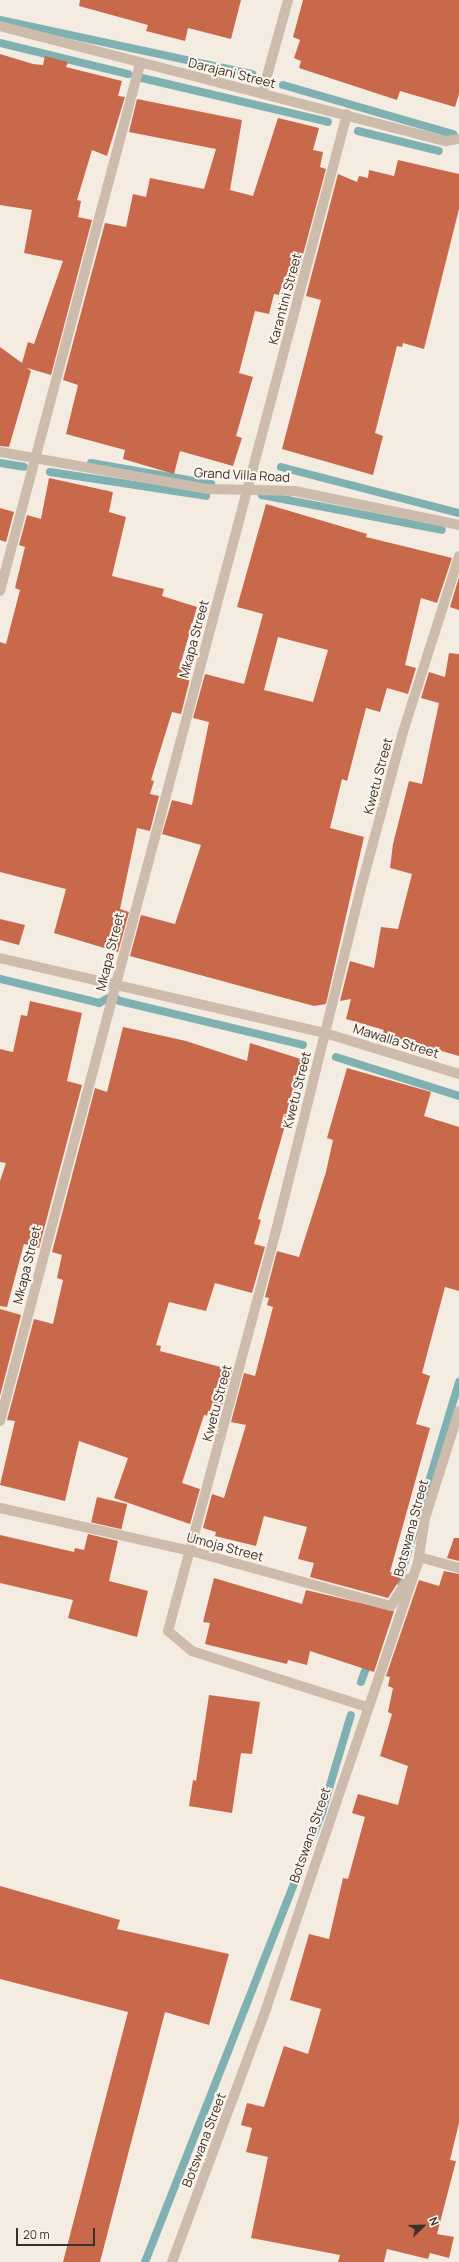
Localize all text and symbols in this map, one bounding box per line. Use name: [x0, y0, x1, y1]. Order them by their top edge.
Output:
street label: Darajani Street: [187, 55, 277, 91]
street label: Karantini Street: [265, 252, 305, 346]
street label: Grand Villa Road: [194, 465, 290, 485]
street label: Mkapa Street: [176, 598, 212, 680]
street label: Kwetu Street: [360, 736, 396, 816]
street label: Mkapa Street: [93, 911, 127, 993]
street label: Mawalla Street: [351, 1021, 441, 1061]
street label: Kwetu Street: [280, 1050, 314, 1130]
street label: Mkapa Street: [10, 1224, 44, 1306]
street label: Kwetu Street: [199, 1363, 235, 1443]
street label: Botswana Street: [391, 1478, 431, 1578]
street label: Umoja Street: [185, 1529, 265, 1565]
street label: Botswana Street: [286, 1785, 334, 1885]
street label: Botswana Street: [179, 2091, 229, 2189]
north arrow: [403, 2206, 443, 2246]
text: N: [426, 2215, 443, 2228]
scale bar: [18, 2220, 97, 2246]
text: 20 m: [23, 2226, 50, 2243]

